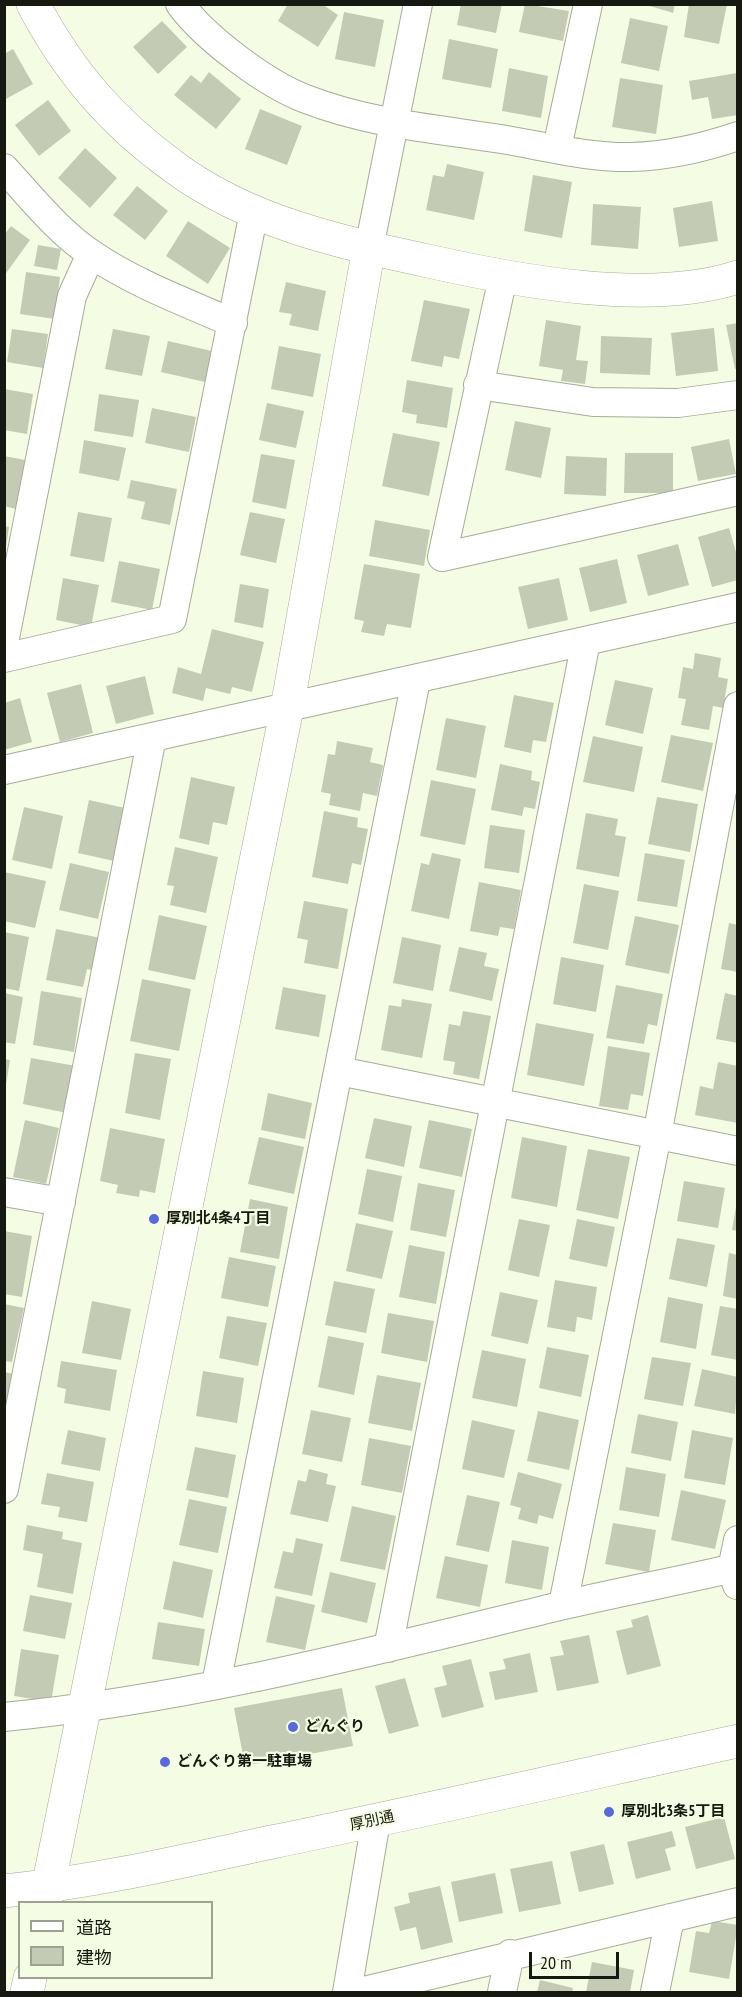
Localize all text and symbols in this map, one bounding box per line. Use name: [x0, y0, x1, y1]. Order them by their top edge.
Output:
place label: 厚別北4条4丁目: [166, 1210, 270, 1228]
marker: 厚別北4条4丁目: [147, 1212, 161, 1226]
place label: どんぐり: [305, 1718, 365, 1736]
marker: どんぐり: [286, 1720, 300, 1734]
place label: どんぐり第一駐車場: [177, 1753, 312, 1771]
marker: どんぐり第一駐車場: [158, 1755, 172, 1769]
place label: 厚別北3条5丁目: [621, 1803, 725, 1821]
marker: 厚別北3条5丁目: [602, 1805, 616, 1819]
street label: 厚別通: [348, 1808, 396, 1834]
legend: [18, 1901, 213, 1979]
text: 道路: [76, 1916, 112, 1939]
scale bar: [532, 1940, 622, 1978]
text: 建物: [76, 1946, 112, 1969]
text: 20 m: [540, 1951, 572, 1974]

